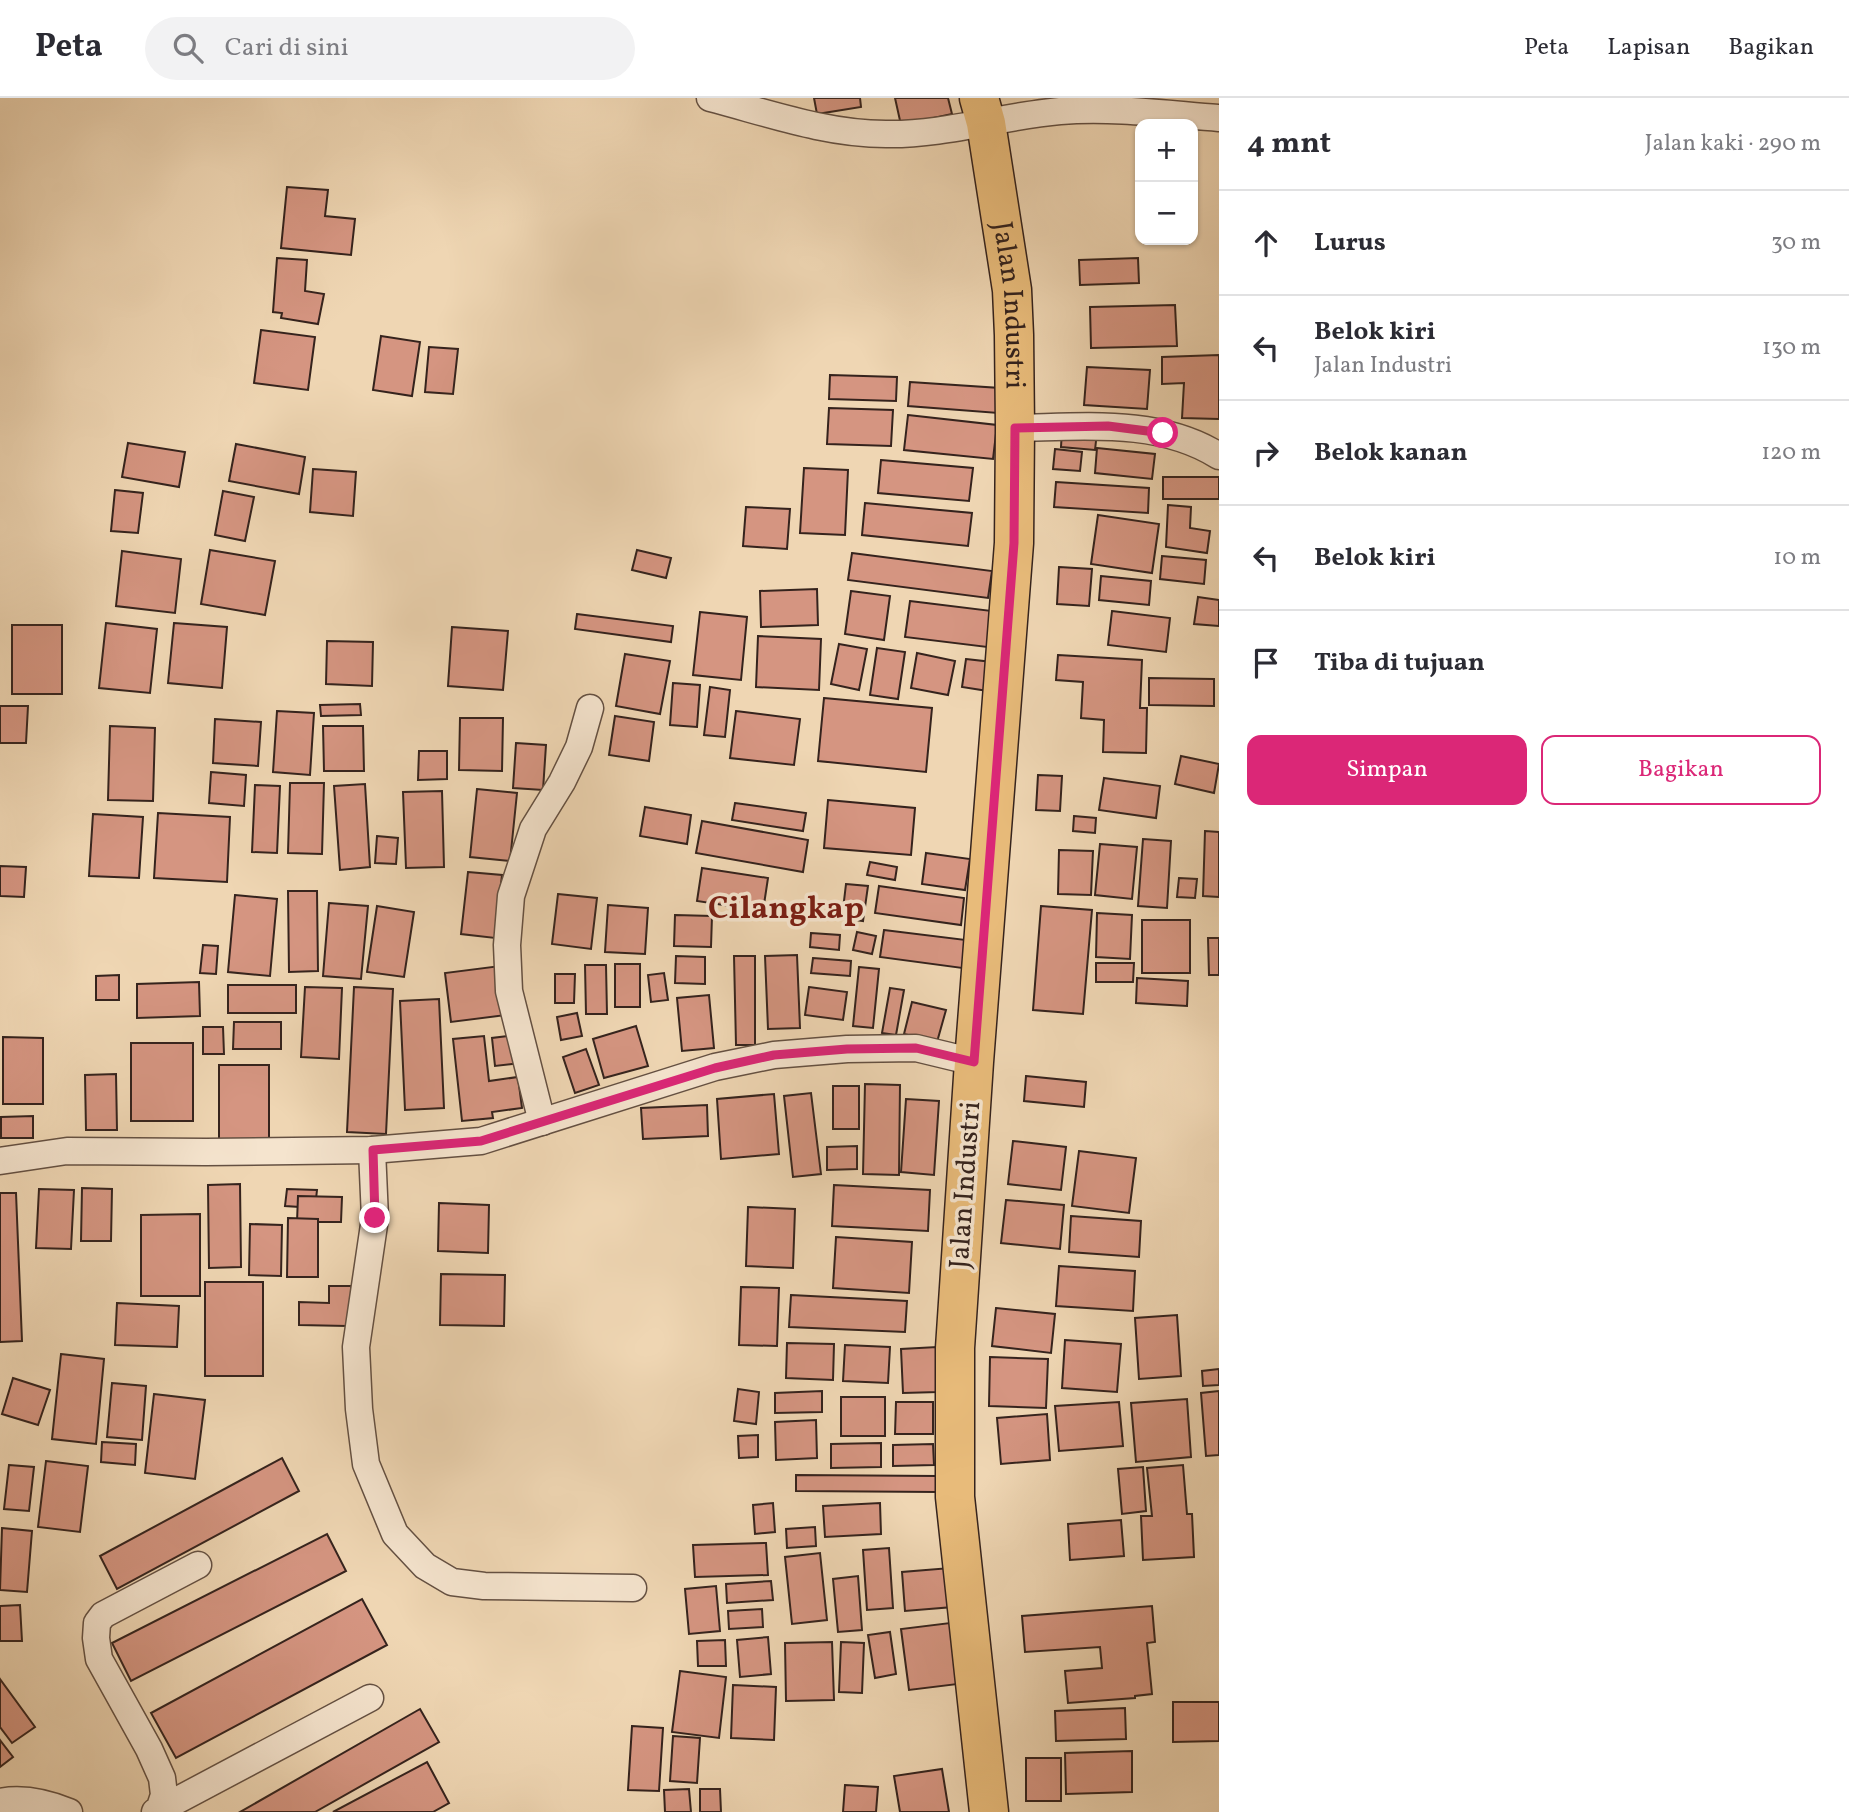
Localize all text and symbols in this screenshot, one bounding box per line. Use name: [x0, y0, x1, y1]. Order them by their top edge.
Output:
search box: [145, 17, 635, 80]
text: Peta: [35, 25, 103, 71]
icon: search: [169, 29, 207, 67]
text: Cari di sini: [225, 30, 349, 66]
text: Peta: [1524, 31, 1569, 65]
text: Lapisan: [1607, 31, 1690, 65]
text: Bagikan: [1728, 31, 1814, 65]
map controls: [1135, 119, 1198, 245]
button: +: [1135, 119, 1198, 182]
text: 4 mnt: [1247, 123, 1331, 165]
text: Jalan kaki · 290 m: [1645, 128, 1821, 160]
button: −: [1135, 182, 1198, 245]
street label: Jalan Industri: [982, 219, 1034, 389]
icon: ahead: [1247, 224, 1285, 262]
text: Lurus: [1314, 225, 1386, 261]
text: 30 m: [1771, 227, 1821, 259]
text: Belok kiri: [1314, 314, 1436, 350]
icon: left: [1247, 329, 1285, 367]
text: 130 m: [1762, 332, 1821, 364]
text: Jalan Industri: [1314, 350, 1452, 382]
route start: [1147, 417, 1178, 448]
icon: right: [1247, 434, 1285, 472]
text: Belok kanan: [1314, 435, 1468, 471]
text: 120 m: [1761, 437, 1821, 469]
icon: left: [1247, 539, 1285, 577]
text: Belok kiri: [1314, 540, 1436, 576]
text: 10 m: [1773, 542, 1821, 574]
icon: arrive: [1247, 644, 1285, 682]
text: Tiba di tujuan: [1314, 645, 1485, 681]
button: Simpan: [1247, 735, 1527, 805]
button: Bagikan: [1541, 735, 1821, 805]
district label: Cilangkap: [708, 888, 864, 932]
street label: Jalan Industri: [941, 1100, 991, 1270]
route end: [359, 1202, 390, 1233]

